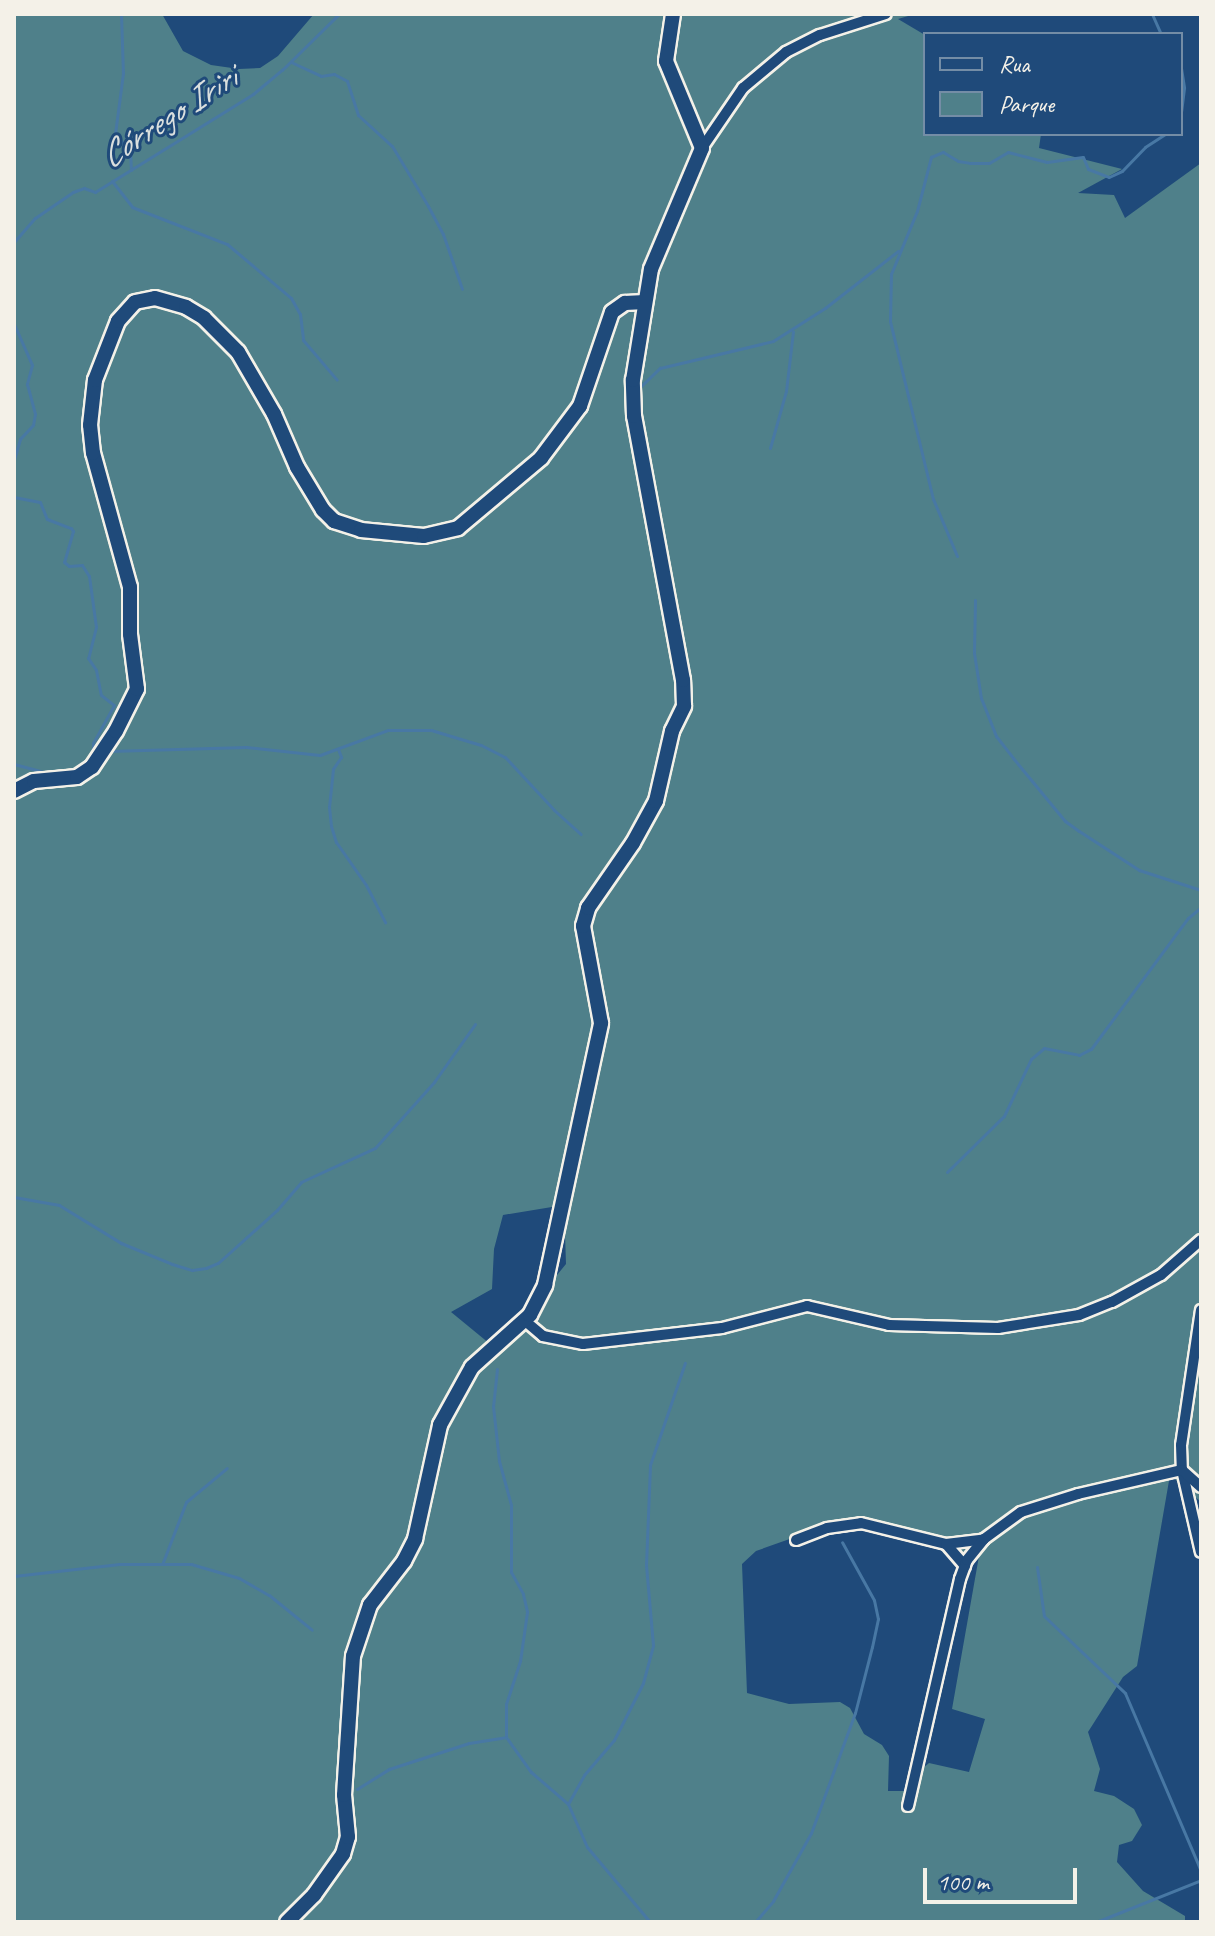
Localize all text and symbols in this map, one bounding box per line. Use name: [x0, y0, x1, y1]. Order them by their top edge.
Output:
legend: [923, 32, 1183, 136]
text: Rua: [999, 49, 1030, 79]
water label: Córrego Iriri: [91, 57, 245, 177]
text: Parque: [999, 89, 1054, 119]
scale bar: [927, 1852, 1081, 1902]
text: 100 m: [937, 1867, 989, 1897]

